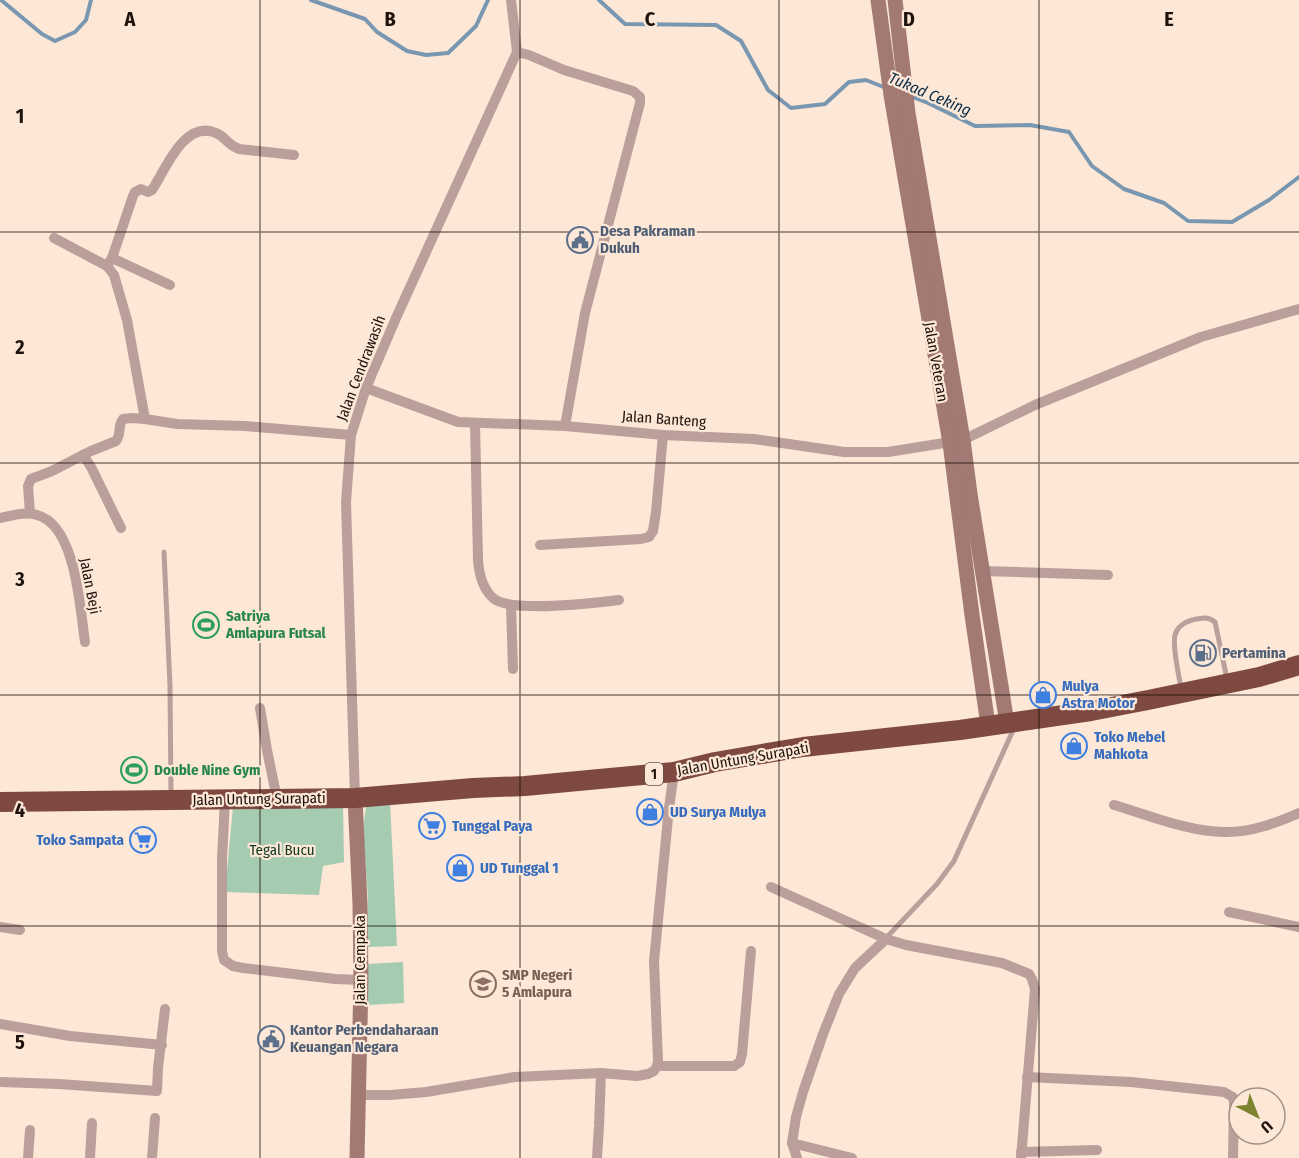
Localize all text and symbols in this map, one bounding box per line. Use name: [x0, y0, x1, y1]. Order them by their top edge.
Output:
text: A: [124, 7, 137, 31]
text: B: [384, 7, 396, 31]
text: C: [645, 7, 656, 31]
text: D: [903, 7, 915, 31]
text: E: [1164, 7, 1174, 31]
water label: Tukad Ceking: [886, 68, 974, 120]
text: 1: [16, 104, 24, 128]
place label: Desa Pakraman Dukuh: [600, 222, 696, 257]
public building icon: Desa Pakraman Dukuh: [565, 225, 595, 255]
street label: Jalan Cendrawasih: [333, 313, 389, 423]
street label: Jalan Veteran: [920, 321, 952, 403]
text: 2: [14, 335, 25, 359]
street label: Jalan Banteng: [621, 407, 707, 431]
street label: Jalan Beji: [76, 556, 104, 616]
text: 3: [14, 567, 25, 591]
place label: Satriya Amlapura Futsal: [225, 607, 327, 642]
sports icon: Satriya Amlapura Futsal: [191, 610, 221, 640]
fuel station icon: Pertamina: [1188, 638, 1218, 668]
place label: Pertamina: [1222, 644, 1287, 662]
place label: Mulya Astra Motor: [1061, 677, 1135, 712]
shop icon: Mulya Astra Motor: [1028, 680, 1058, 710]
place label: Toko Mebel Mahkota: [1094, 728, 1166, 763]
shop icon: Toko Mebel Mahkota: [1059, 731, 1089, 761]
street label: Jalan Untung Surapati: [676, 739, 810, 779]
sports icon: Double Nine Gym: [119, 755, 149, 785]
place label: Double Nine Gym: [154, 761, 261, 779]
road number: 1: [645, 763, 663, 785]
street label: Jalan Untung Surapati: [192, 789, 326, 809]
shop icon: UD Surya Mulya: [635, 797, 665, 827]
text: 4: [15, 798, 25, 822]
place label: UD Surya Mulya: [670, 803, 767, 821]
supermarket icon: Tunggal Paya: [417, 811, 447, 841]
place label: Tunggal Paya: [452, 817, 533, 835]
supermarket icon: Toko Sampata: [128, 825, 158, 855]
place label: Toko Sampata: [36, 831, 125, 849]
park label: Tegal Bucu: [249, 841, 315, 859]
shop icon: UD Tunggal 1: [445, 853, 475, 883]
place label: UD Tunggal 1: [480, 859, 559, 877]
street label: Jalan Cempaka: [351, 915, 369, 1005]
place label: SMP Negeri 5 Amlapura: [502, 966, 573, 1001]
school or university icon: SMP Negeri 5 Amlapura: [468, 969, 498, 999]
place label: Kantor Perbendaharaan Keuangan Negara: [290, 1021, 439, 1056]
public building icon: Kantor Perbendaharaan Keuangan Negara: [256, 1024, 286, 1054]
text: 5: [15, 1030, 25, 1054]
north arrow: [1227, 1086, 1287, 1146]
text: U: [1257, 1117, 1277, 1137]

